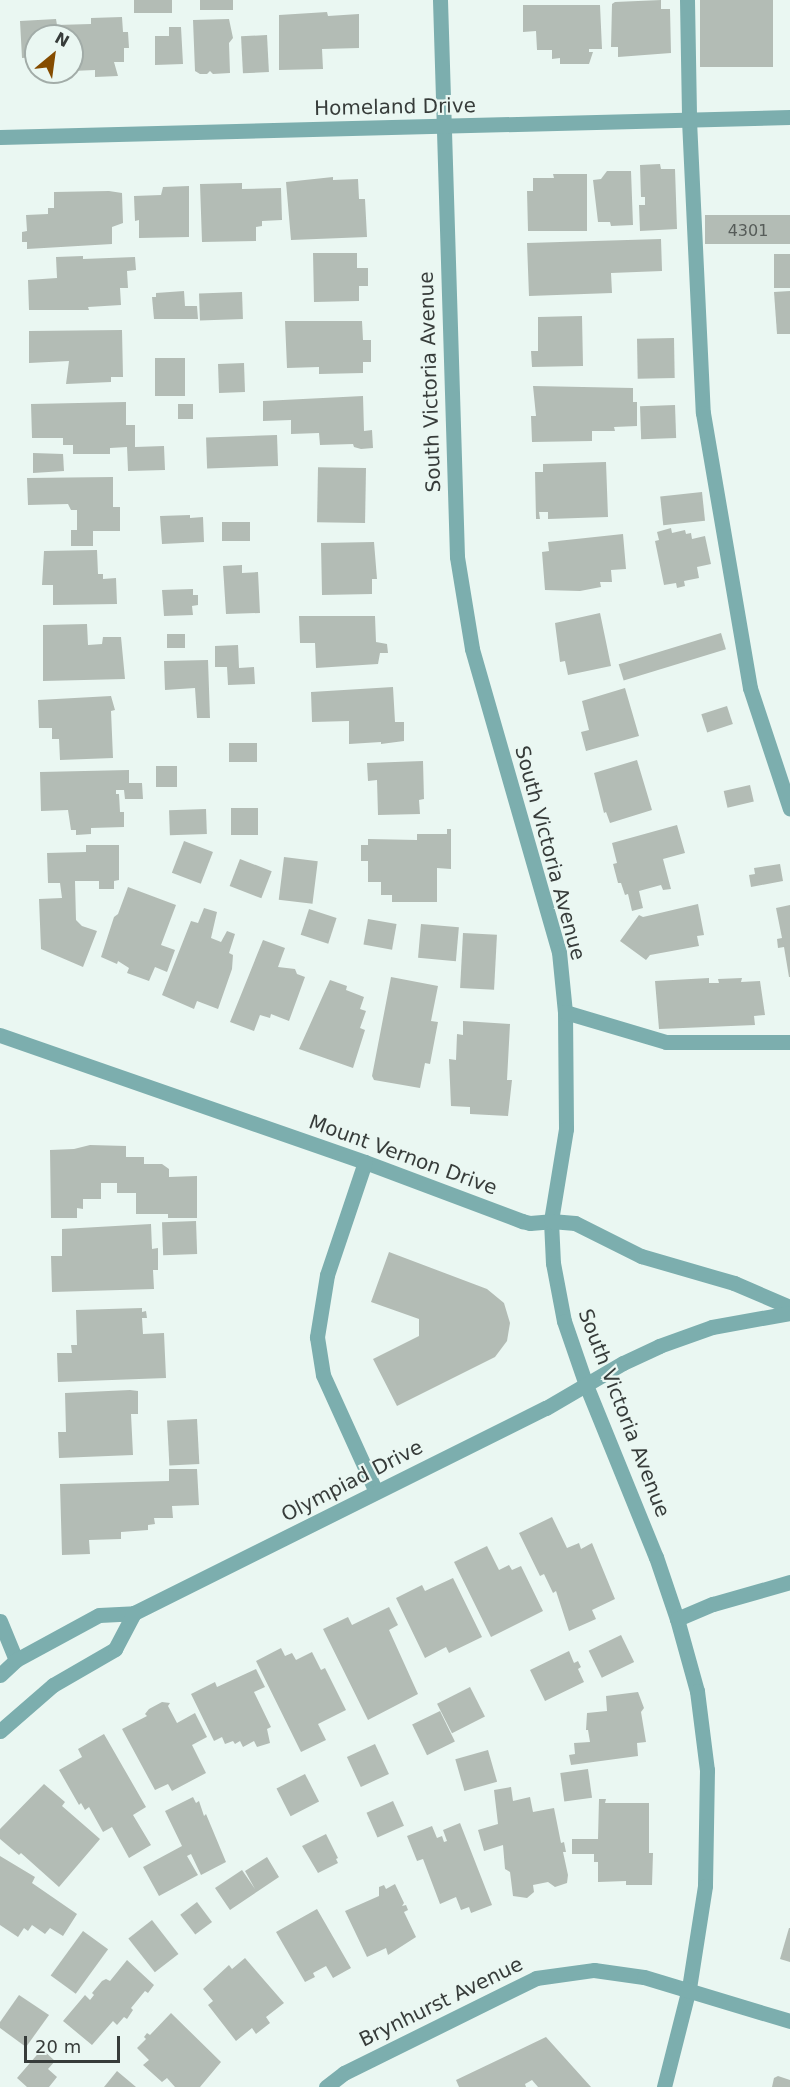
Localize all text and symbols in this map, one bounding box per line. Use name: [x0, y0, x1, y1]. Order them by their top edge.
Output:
north arrow: [24, 24, 84, 84]
text: N: [52, 28, 72, 51]
street label: Homeland Drive: [314, 94, 476, 120]
house number: 4301: [728, 221, 768, 241]
street label: South Victoria Avenue: [414, 271, 446, 493]
street label: South Victoria Avenue: [510, 743, 590, 963]
street label: Mount Vernon Drive: [306, 1110, 500, 1200]
street label: South Victoria Avenue: [573, 1306, 675, 1520]
street label: Olympiad Drive: [277, 1435, 427, 1527]
street label: Brynhurst Avenue: [355, 1952, 527, 2052]
scale bar: [27, 2024, 123, 2062]
text: 20 m: [35, 2036, 81, 2057]

